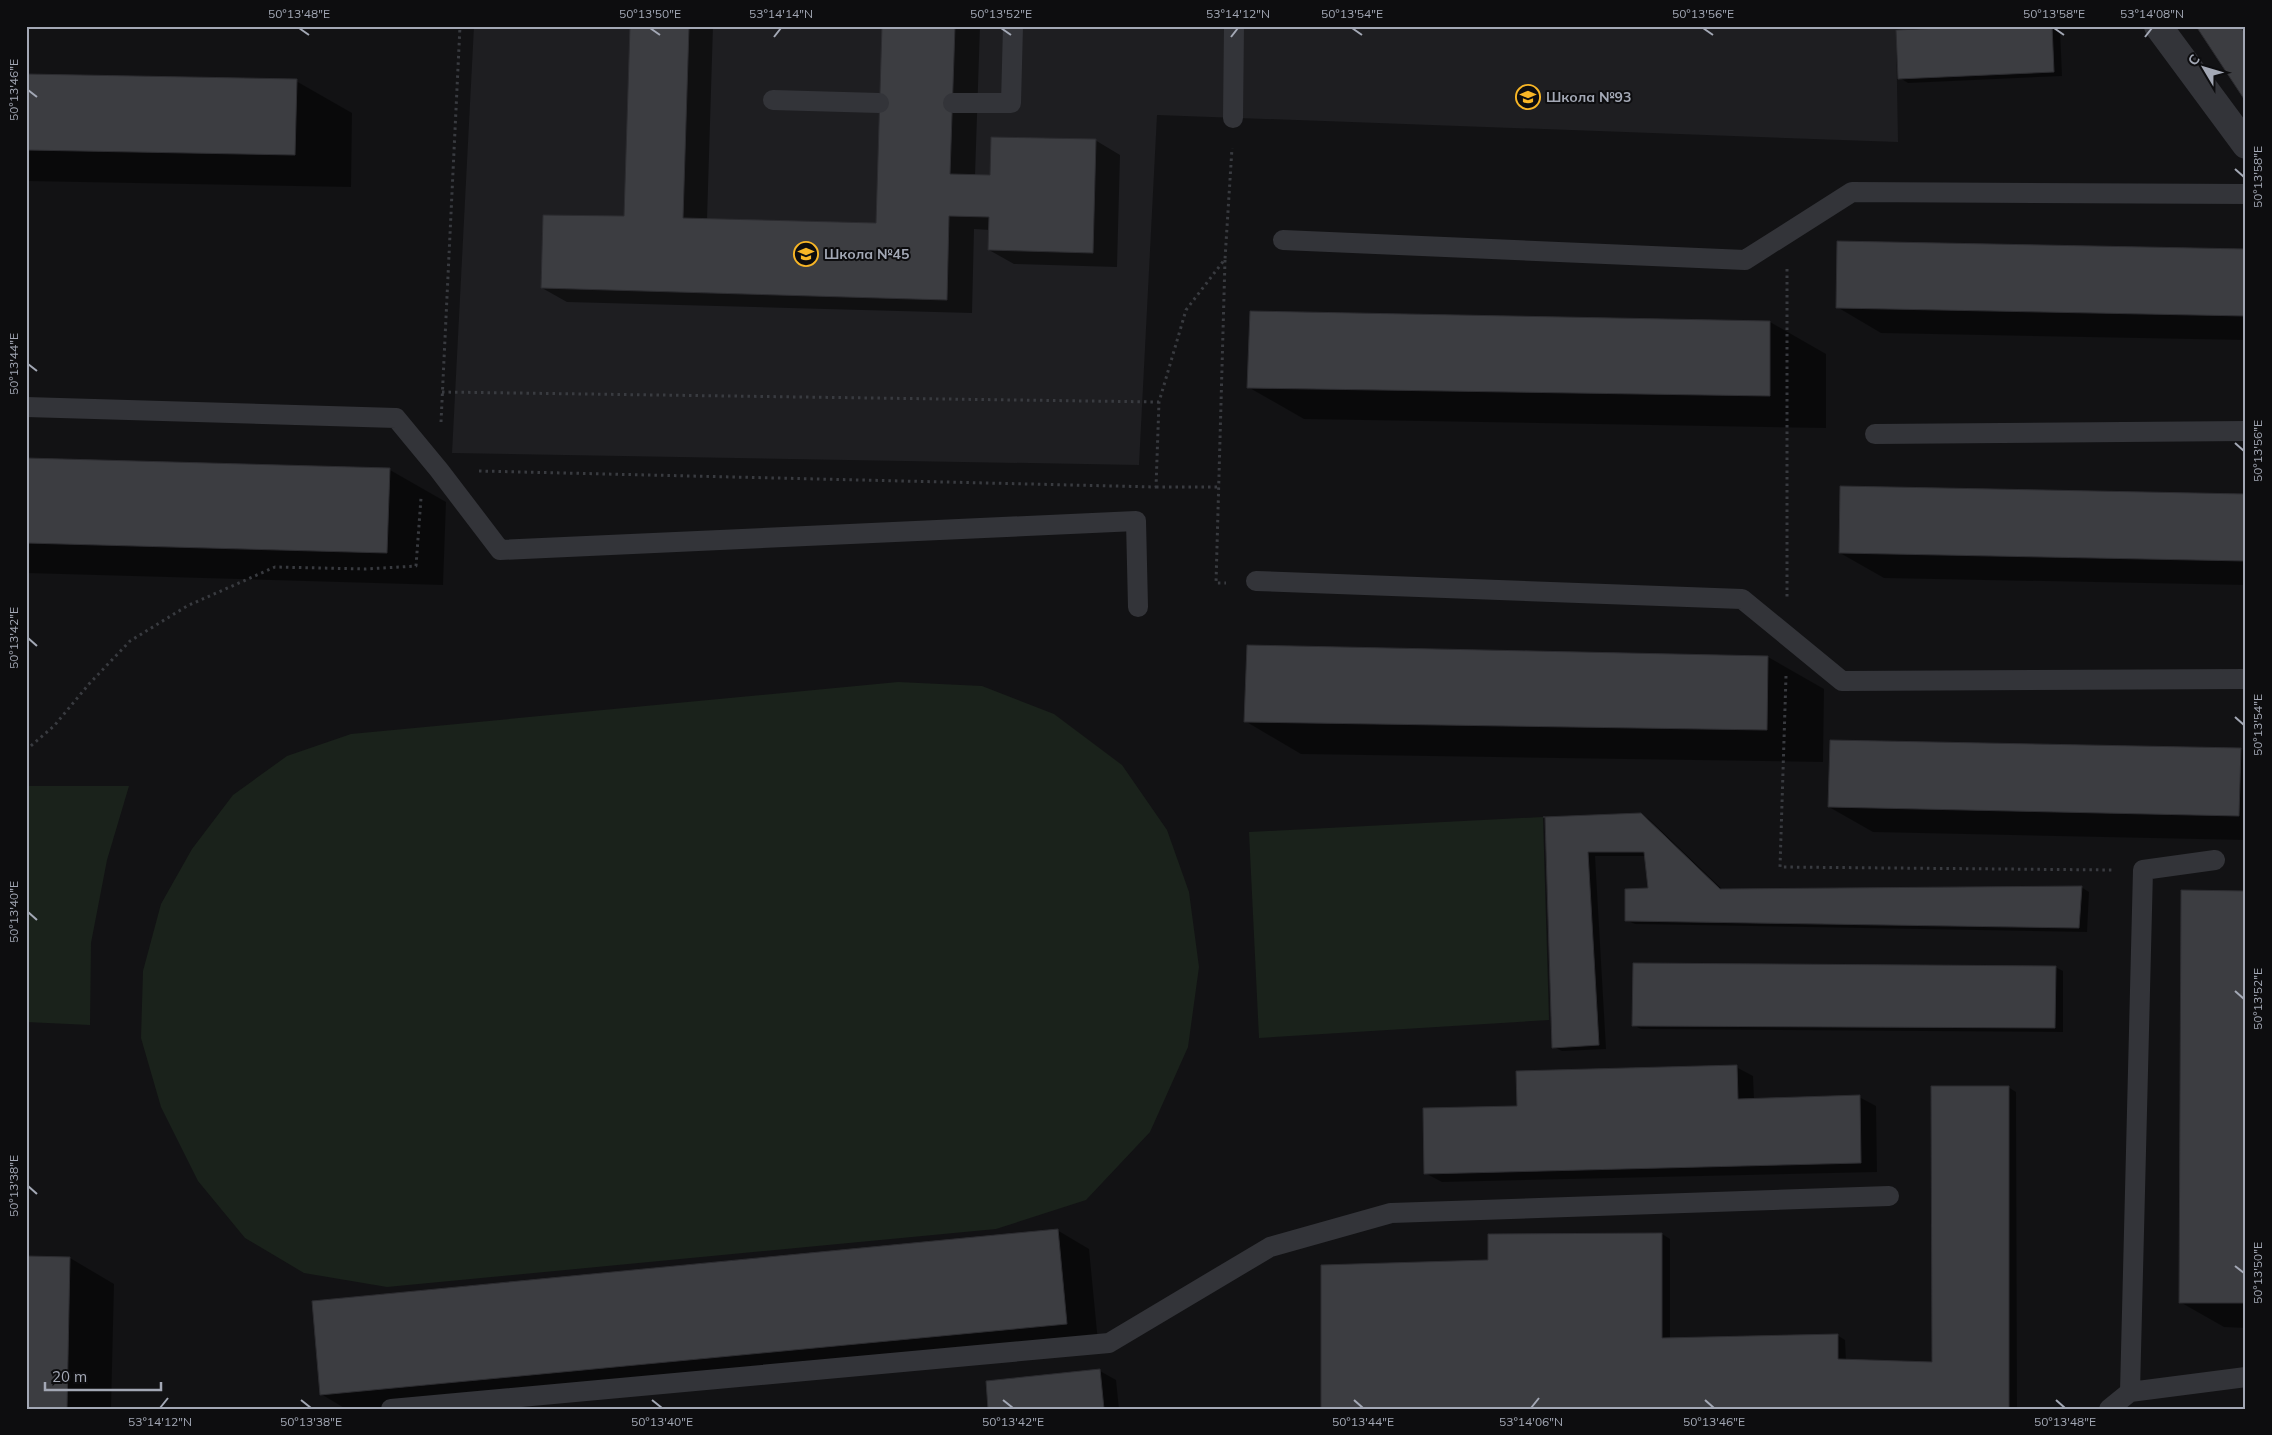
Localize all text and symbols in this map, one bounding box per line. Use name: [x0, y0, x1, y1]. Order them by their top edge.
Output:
text: 50°13'48"E: [268, 6, 330, 21]
text: 50°13'50"E: [619, 6, 681, 21]
text: 53°14'14"N: [749, 6, 813, 21]
text: 50°13'52"E: [970, 6, 1032, 21]
text: 53°14'12"N: [1206, 6, 1270, 21]
text: 50°13'54"E: [1321, 6, 1383, 21]
text: 50°13'56"E: [1672, 6, 1734, 21]
text: 50°13'58"E: [2023, 6, 2085, 21]
text: 53°14'08"N: [2120, 6, 2184, 21]
north arrow: [2180, 42, 2230, 92]
text: С: [2184, 51, 2204, 69]
text: 50°13'46"E: [6, 59, 21, 121]
school or university icon: Школа №93: [1515, 84, 1541, 110]
place label: Школа №93: [1546, 88, 1631, 106]
text: 50°13'58"E: [2250, 146, 2265, 208]
school or university icon: Школа №45: [793, 241, 819, 267]
place label: Школа №45: [824, 245, 909, 263]
text: 50°13'44"E: [6, 333, 21, 395]
text: 50°13'56"E: [2250, 420, 2265, 482]
text: 50°13'42"E: [6, 607, 21, 669]
text: 50°13'54"E: [2250, 694, 2265, 756]
text: 50°13'40"E: [6, 881, 21, 943]
text: 50°13'52"E: [2250, 968, 2265, 1030]
text: 50°13'38"E: [6, 1155, 21, 1217]
text: 50°13'50"E: [2250, 1242, 2265, 1304]
scale bar: [45, 1360, 161, 1392]
text: 20 m: [52, 1367, 87, 1386]
text: 53°14'12"N: [128, 1414, 192, 1429]
text: 50°13'38"E: [280, 1414, 342, 1429]
text: 50°13'40"E: [631, 1414, 693, 1429]
text: 50°13'42"E: [982, 1414, 1044, 1429]
text: 50°13'44"E: [1332, 1414, 1394, 1429]
text: 53°14'06"N: [1499, 1414, 1563, 1429]
text: 50°13'46"E: [1683, 1414, 1745, 1429]
text: 50°13'48"E: [2034, 1414, 2096, 1429]

